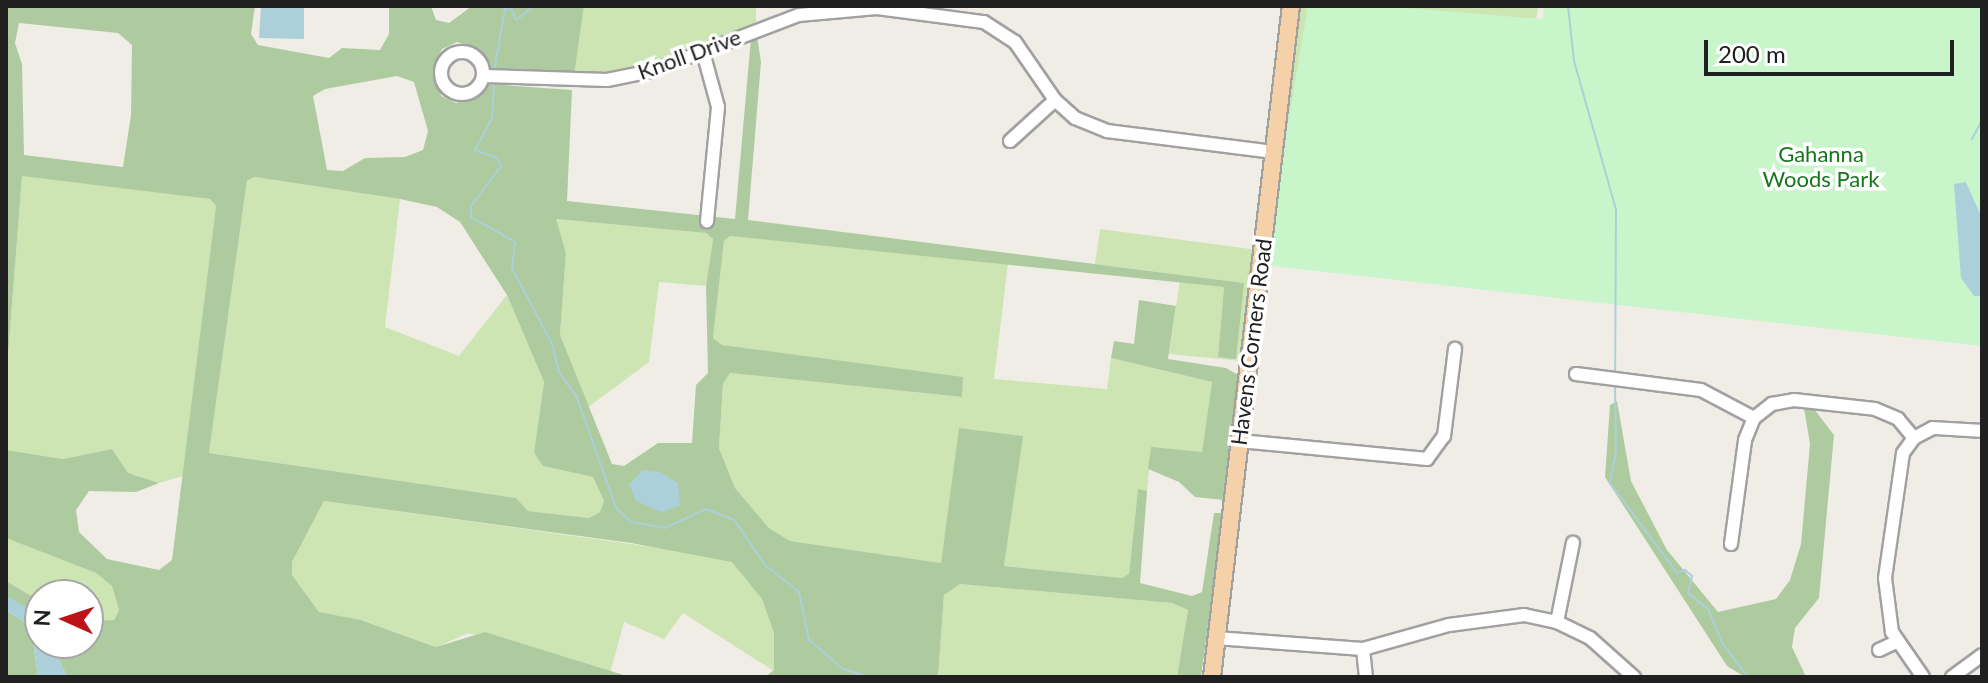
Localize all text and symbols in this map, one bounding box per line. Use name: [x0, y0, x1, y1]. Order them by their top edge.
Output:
street label: Knoll Drive: [634, 23, 744, 85]
scale bar: [1708, 24, 1958, 74]
text: 200 m: [1718, 39, 1786, 68]
park label: Gahanna Woods Park: [1763, 140, 1879, 192]
street label: Havens Corners Road: [1225, 237, 1277, 447]
north arrow: [24, 579, 104, 659]
text: N: [28, 609, 55, 627]

